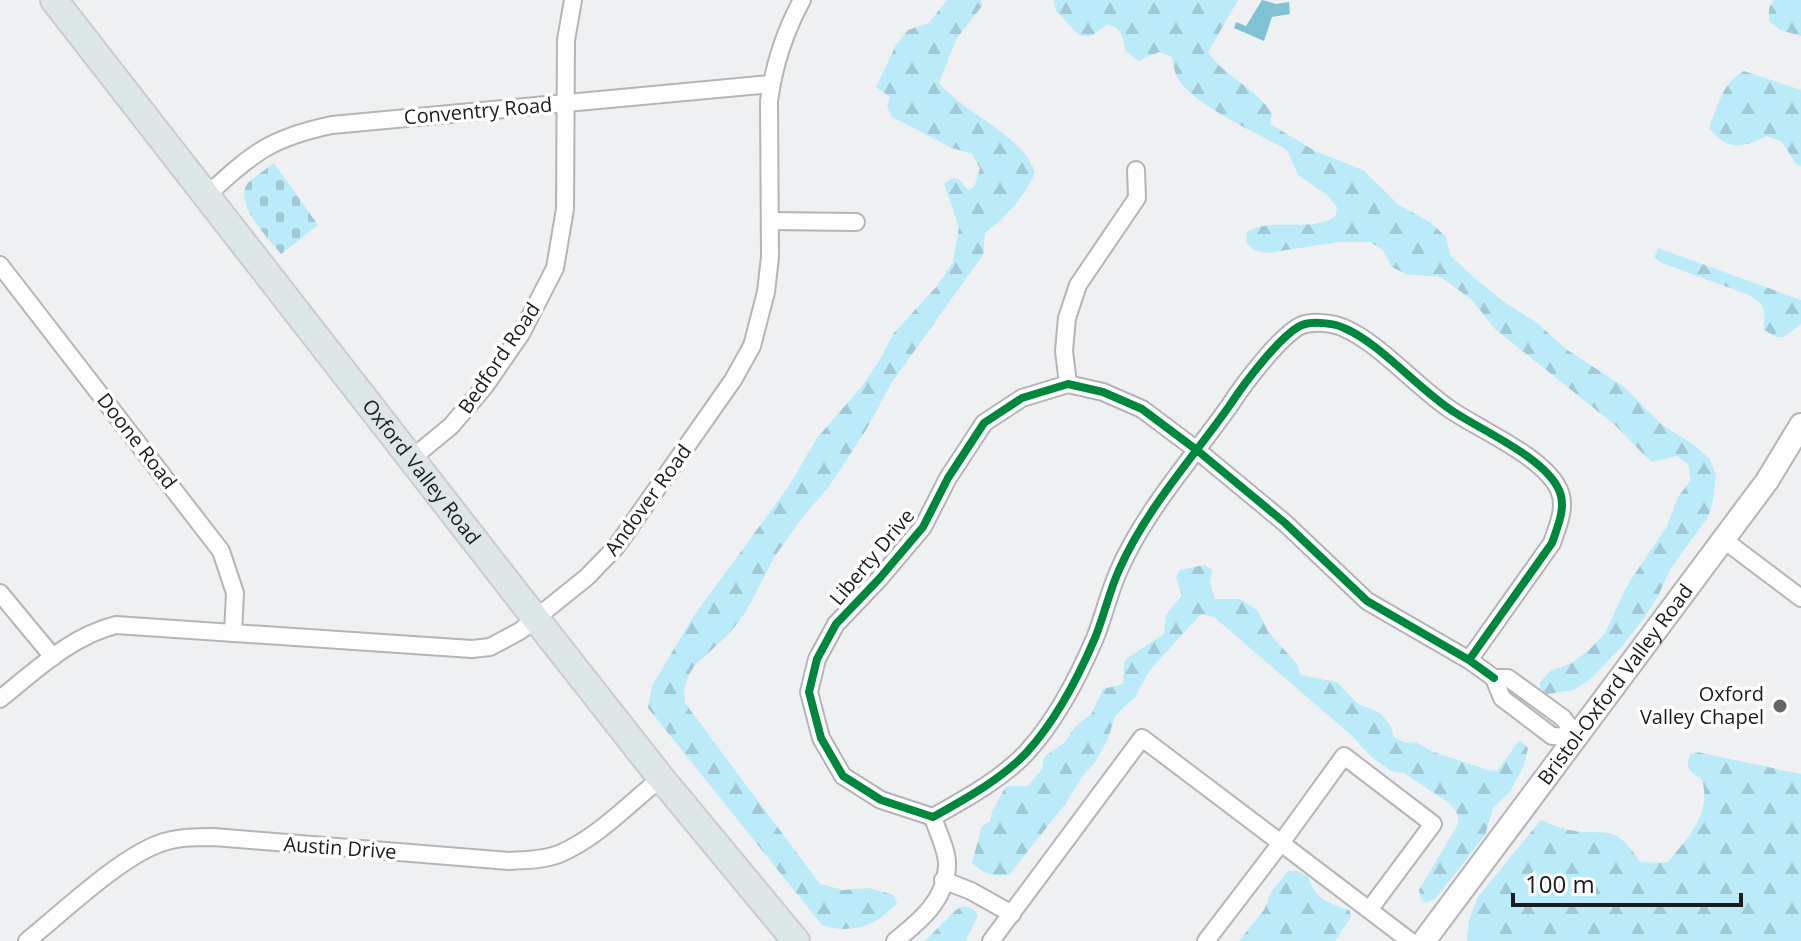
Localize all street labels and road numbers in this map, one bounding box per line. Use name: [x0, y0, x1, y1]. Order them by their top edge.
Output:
street label: Conventry Road: [403, 91, 553, 130]
street label: Bedford Road: [451, 297, 546, 419]
street label: Doone Road: [91, 387, 183, 494]
street label: Oxford Valley Road: [357, 393, 487, 550]
street label: Andover Road: [598, 439, 697, 561]
street label: Liberty Drive: [823, 503, 920, 611]
street label: Bristol-Oxford Valley Road: [1531, 578, 1699, 790]
street label: Austin Drive: [283, 830, 397, 865]

